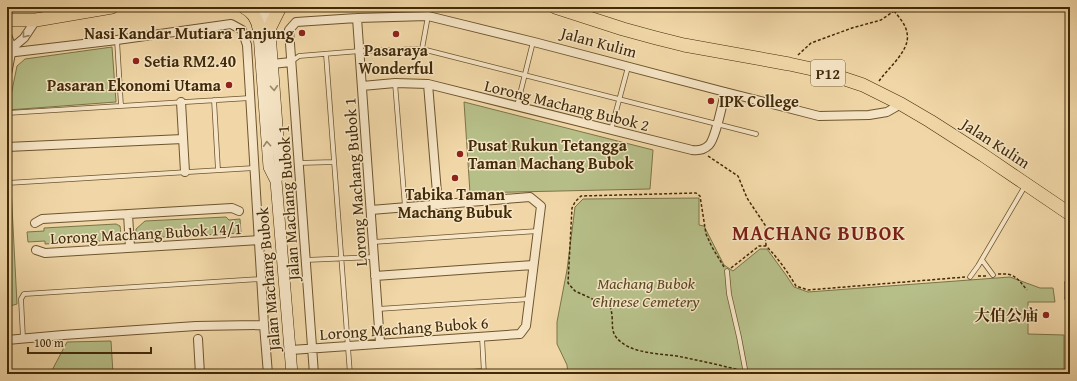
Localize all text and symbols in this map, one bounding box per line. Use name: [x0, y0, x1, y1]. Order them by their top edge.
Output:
street label: Jalan Kulim: [557, 20, 639, 64]
place label: Nasi Kandar Mutiara Tanjung: [84, 21, 295, 45]
marker: Nasi Kandar Mutiara Tanjung: [297, 28, 307, 38]
marker: Pasaraya Wonderful: [391, 29, 401, 39]
one-way arrow: [23, 31, 30, 38]
place label: Pasaraya Wonderful: [358, 38, 434, 80]
place label: Setia RM2.40: [144, 49, 236, 73]
marker: Setia RM2.40: [131, 56, 141, 66]
road number: P12: [811, 60, 845, 86]
place label: Pasaran Ekonomi Utama: [47, 73, 222, 97]
street label: Lorong Machang Bubok 2: [482, 73, 652, 137]
marker: Pasaran Ekonomi Utama: [224, 80, 234, 90]
one-way arrow: [270, 85, 279, 91]
place label: IPK College: [719, 89, 799, 113]
marker: IPK College: [706, 96, 716, 106]
street label: Lorong Machang Bubok 1: [337, 97, 373, 267]
street label: Jalan Kulim: [955, 111, 1035, 174]
street label: Jalan Machang Bubok 1: [271, 125, 306, 283]
place label: Pusat Rukun Tetangga Taman Machang Bubok: [468, 133, 634, 175]
one-way arrow: [263, 141, 272, 147]
marker: Pusat Rukun Tetangga Taman Machang Bubok: [455, 149, 465, 159]
marker: Tabika Taman Machang Bubuk: [450, 173, 460, 183]
place label: Tabika Taman Machang Bubuk: [398, 182, 513, 224]
street label: Jalan Machang Bubok: [250, 205, 286, 354]
street label: Lorong Machang Bubok 14/1: [50, 216, 242, 250]
district label: MACHANG BUBOK: [732, 218, 906, 247]
park label: Machang Bubok Chinese Cemetery: [592, 271, 700, 313]
place label: 大伯公庙: [974, 303, 1038, 327]
street label: Lorong Machang Bubok 6: [319, 310, 489, 346]
marker: 大伯公庙: [1041, 310, 1051, 320]
scale bar: [28, 329, 151, 355]
text: 100 m: [34, 334, 64, 351]

